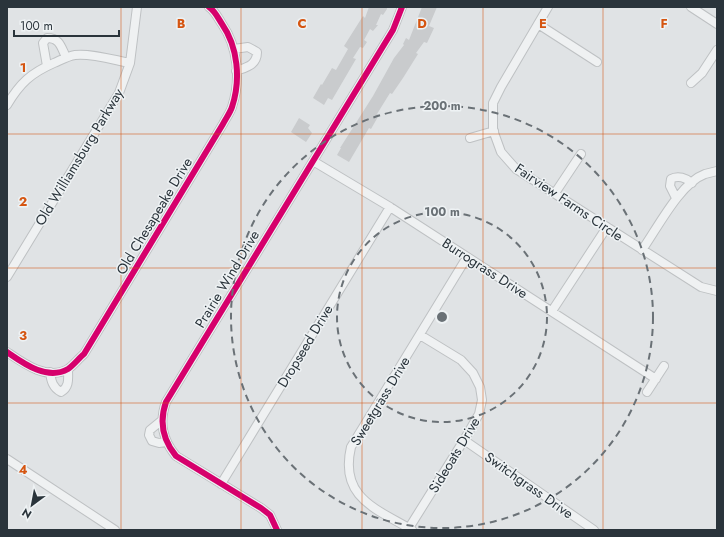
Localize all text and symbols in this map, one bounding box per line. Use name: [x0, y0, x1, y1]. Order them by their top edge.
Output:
scale bar: [14, 12, 119, 38]
text: B: [177, 14, 186, 33]
text: C: [297, 14, 307, 33]
text: D: [417, 14, 427, 33]
text: E: [539, 14, 547, 33]
text: F: [660, 14, 668, 33]
text: 100 m: [20, 17, 53, 35]
text: 1: [20, 58, 26, 77]
street label: Old Williamsburg Parkway: [30, 84, 128, 229]
text: 200 m: [423, 97, 461, 115]
street label: Old Chesapeake Drive: [111, 154, 197, 278]
street label: Fairview Farms Circle: [511, 158, 627, 246]
text: 2: [19, 192, 27, 211]
text: 100 m: [424, 203, 460, 221]
street label: Prairie Wind Drive: [190, 226, 264, 332]
street label: Burrograss Drive: [438, 233, 532, 303]
street label: Dropseed Drive: [272, 301, 338, 391]
centre of rings: [435, 310, 449, 324]
text: 3: [19, 326, 27, 345]
street label: Sweetgrass Drive: [345, 353, 415, 449]
street label: Sideoats Drive: [423, 413, 485, 497]
street label: Switchgrass Drive: [481, 447, 577, 523]
text: 4: [18, 460, 28, 479]
north arrow: [12, 485, 52, 525]
text: N: [19, 504, 35, 523]

